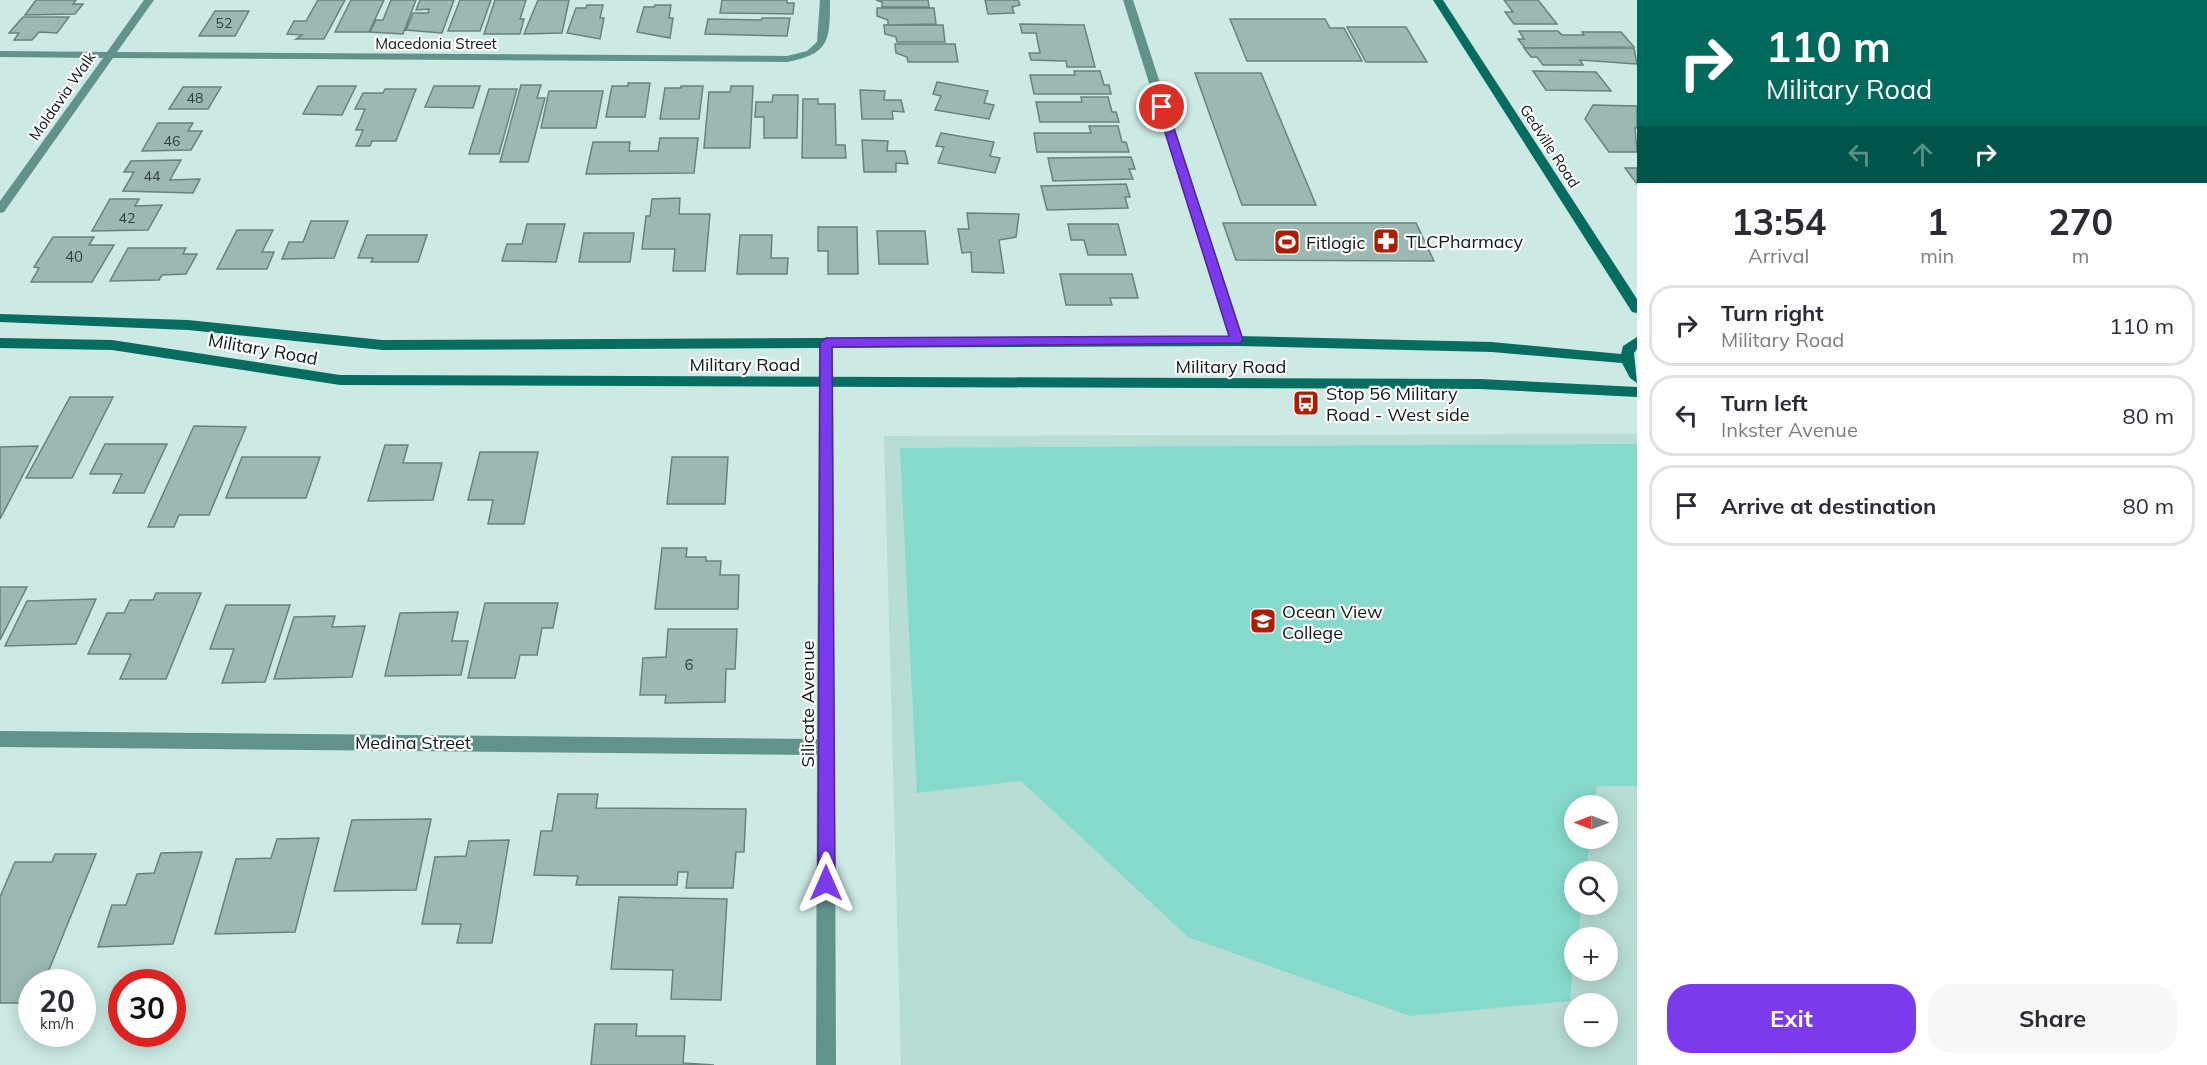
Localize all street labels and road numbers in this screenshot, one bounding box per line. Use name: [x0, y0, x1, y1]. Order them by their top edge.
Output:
street label: Macedonia Street: [375, 34, 497, 53]
street label: Moldavia Walk: [25, 48, 100, 144]
street label: Gedville Road: [1516, 101, 1584, 191]
street label: Military Road: [206, 328, 320, 370]
street label: Military Road: [690, 353, 800, 376]
street label: Military Road: [1176, 355, 1286, 378]
street label: Silicate Avenue: [796, 640, 819, 768]
street label: Medina Street: [355, 731, 471, 754]

